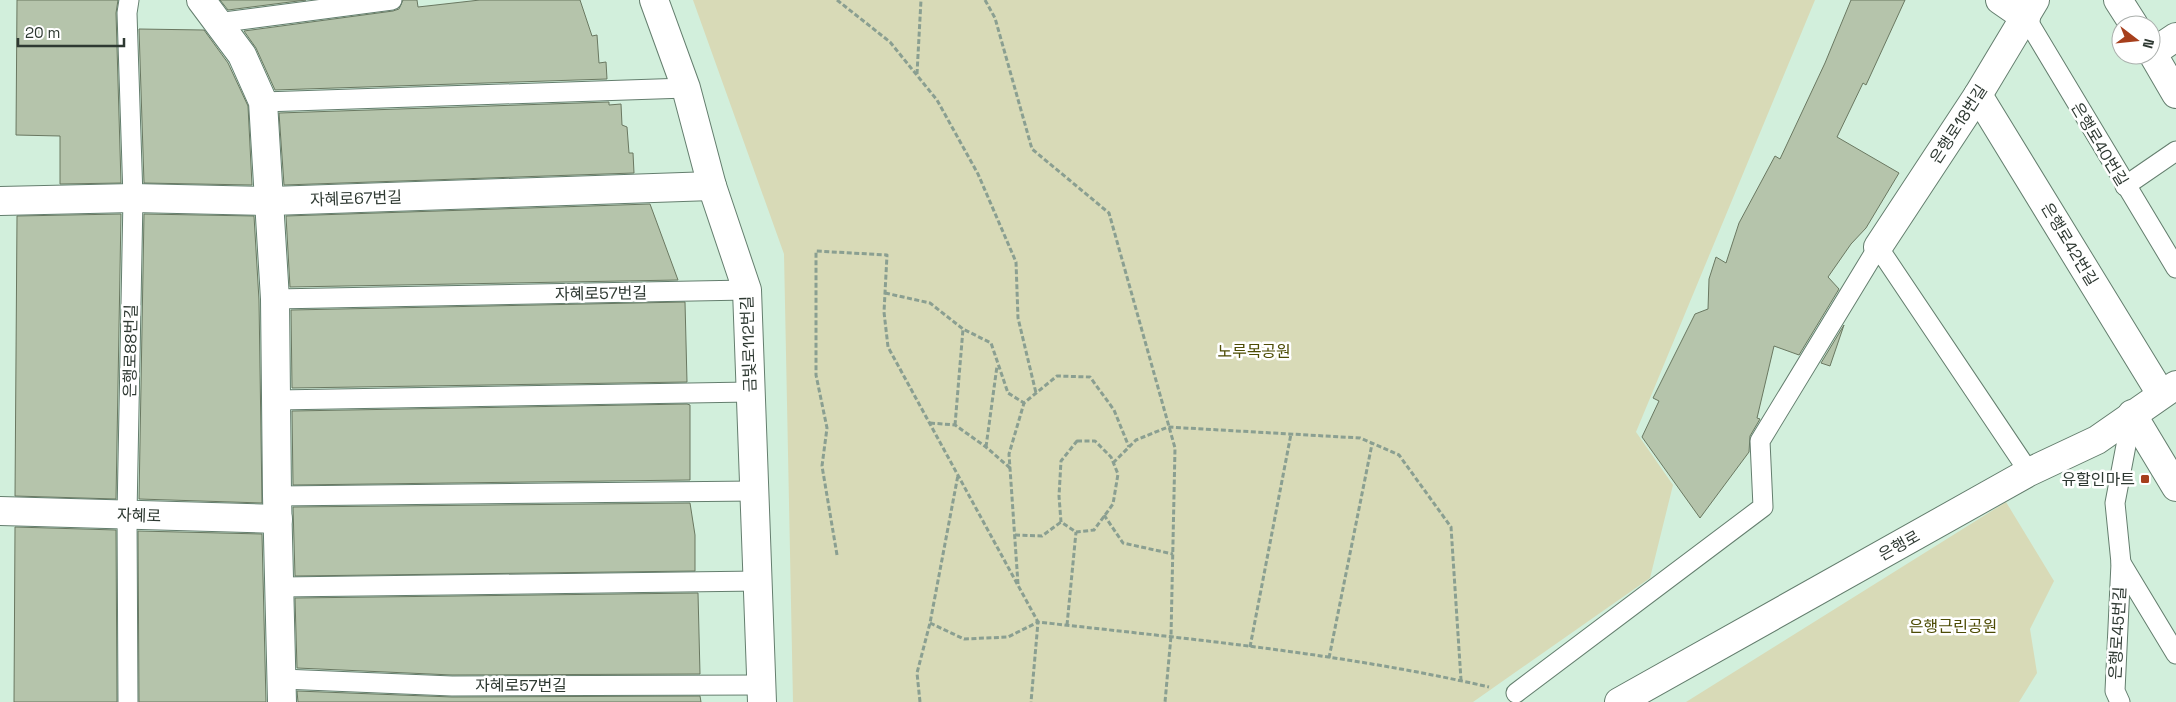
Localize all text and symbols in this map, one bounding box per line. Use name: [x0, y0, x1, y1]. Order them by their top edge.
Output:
scale bar: [18, 15, 124, 47]
north arrow: [2111, 15, 2161, 65]
text: 20 m: [25, 23, 60, 42]
text: N: [2139, 37, 2158, 51]
street label: 은행로18번길: [1925, 81, 1992, 168]
street label: 은행로40번길: [2066, 99, 2133, 190]
street label: 자혜로67번길: [310, 186, 402, 211]
street label: 은행로42번길: [2037, 199, 2103, 290]
street label: 자혜로57번길: [555, 282, 647, 305]
street label: 금빛로112번길: [736, 295, 761, 393]
street label: 은행로88번길: [119, 304, 142, 398]
park label: 노루목공원: [1217, 341, 1291, 362]
place label: 유할인마트: [2061, 469, 2135, 490]
marker: 유할인마트: [2139, 473, 2151, 485]
street label: 자혜로: [117, 504, 162, 527]
street label: 은행로: [1875, 525, 1924, 565]
street label: 은행로45번길: [2105, 586, 2130, 680]
park label: 은행근린공원: [1909, 616, 1997, 637]
street label: 자혜로57번길: [475, 675, 567, 696]

